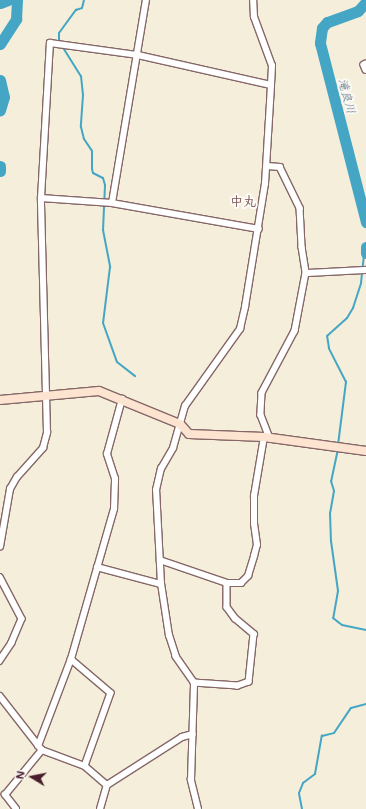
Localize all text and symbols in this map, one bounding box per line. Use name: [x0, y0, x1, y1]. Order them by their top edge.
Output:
water label: 滝良川: [335, 77, 359, 115]
district label: 中丸: [230, 193, 256, 209]
north arrow: [12, 757, 52, 797]
text: N: [12, 769, 28, 780]

